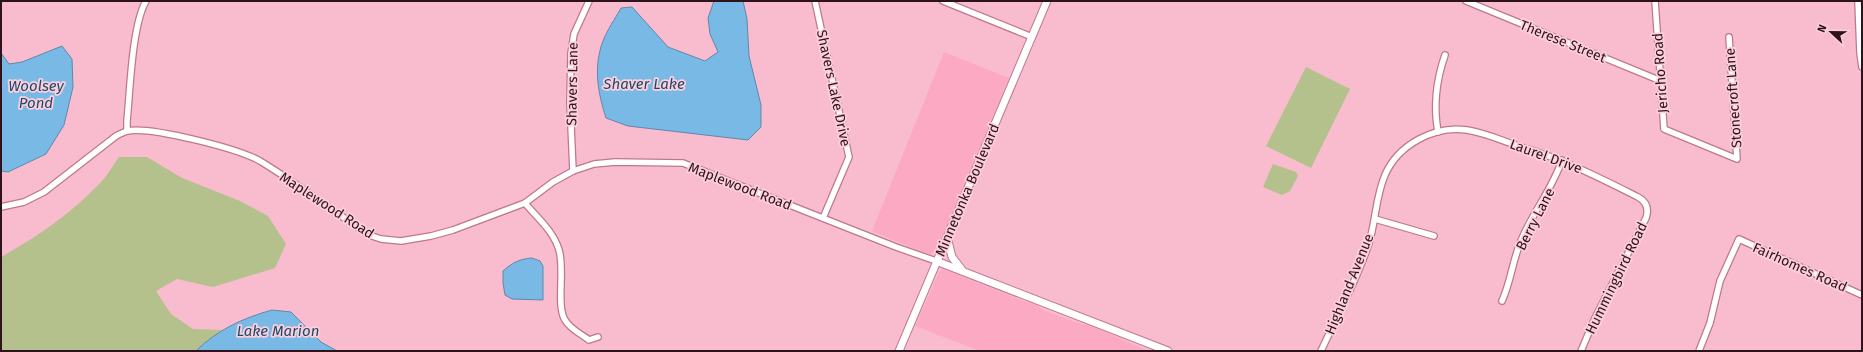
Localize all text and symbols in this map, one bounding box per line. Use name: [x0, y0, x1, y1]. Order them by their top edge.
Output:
north arrow: [1811, 12, 1851, 52]
street label: Therese Street: [1517, 16, 1609, 67]
text: N: [1815, 23, 1830, 34]
street label: Shavers Lake Drive: [813, 28, 854, 148]
street label: Jericho Road: [1649, 32, 1672, 114]
street label: Shavers Lane: [563, 42, 582, 126]
street label: Stonecroft Lane: [1722, 47, 1745, 148]
water label: Shaver Lake: [602, 75, 685, 93]
water label: Woolsey Pond: [8, 77, 65, 112]
street label: Minnetonka Boulevard: [932, 121, 1003, 259]
street label: Laurel Drive: [1507, 136, 1584, 177]
street label: Maplewood Road: [686, 159, 794, 214]
street label: Maplewood Road: [276, 169, 377, 242]
street label: Berry Lane: [1512, 185, 1558, 253]
street label: Hummingbird Road: [1582, 219, 1651, 337]
street label: Highland Avenue: [1321, 231, 1377, 337]
street label: Fairhomes Road: [1750, 239, 1850, 296]
water label: Lake Marion: [237, 322, 319, 340]

